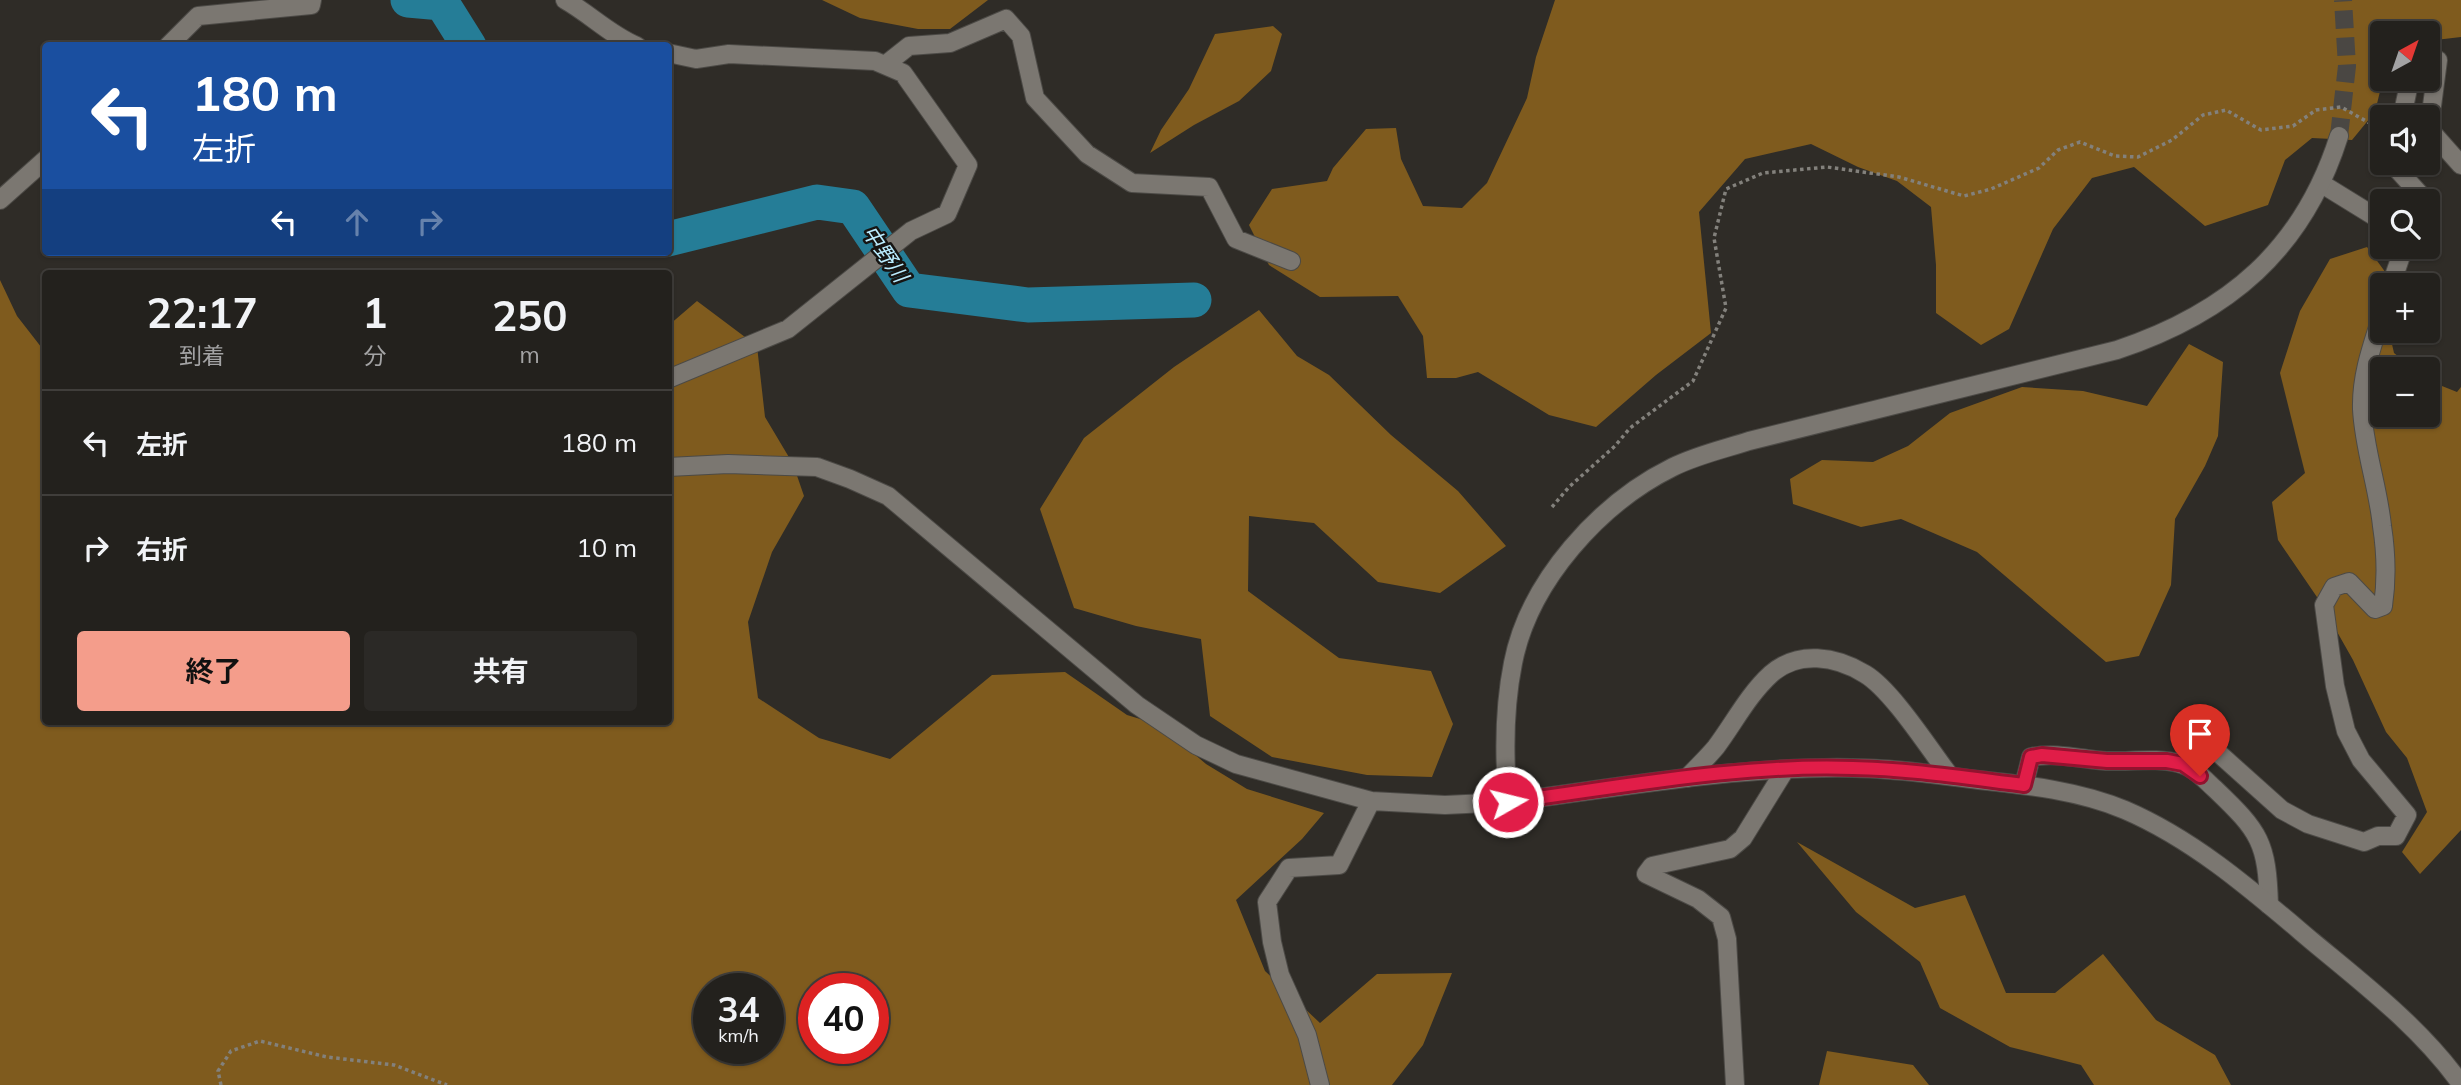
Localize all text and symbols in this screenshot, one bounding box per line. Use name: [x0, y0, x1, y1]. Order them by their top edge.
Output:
north arrow: [2370, 21, 2440, 91]
map controls: [2370, 21, 2440, 427]
text: 180 m: [192, 62, 338, 123]
icon: left: [77, 70, 168, 161]
button: sound: [2370, 105, 2440, 175]
text: 左折: [192, 128, 256, 168]
button: search: [2370, 189, 2440, 259]
icon: left: [265, 203, 303, 241]
icon: ahead: [338, 203, 376, 241]
icon: right: [411, 203, 449, 241]
water label: 中野川: [857, 220, 915, 288]
button: +: [2370, 273, 2440, 343]
text: 22:17: [146, 286, 258, 339]
text: 1: [362, 286, 387, 339]
text: 250: [492, 289, 567, 342]
text: m: [520, 340, 540, 369]
text: 到着: [179, 341, 225, 370]
text: 分: [363, 341, 386, 370]
button: −: [2370, 357, 2440, 427]
icon: left: [77, 424, 115, 462]
text: 180 m: [561, 426, 637, 459]
text: 左折: [136, 428, 188, 461]
icon: right: [77, 529, 115, 567]
text: 10 m: [576, 531, 637, 564]
text: 右折: [136, 533, 188, 566]
button: 終了: [77, 631, 350, 711]
button: 共有: [364, 631, 637, 711]
pin: [2170, 704, 2230, 776]
icon: arrive: [2181, 715, 2219, 753]
position arrow: [1471, 765, 1545, 839]
speed limit sign: 40: [798, 973, 889, 1064]
text: 34: [717, 987, 760, 1031]
text: km/h: [718, 1024, 759, 1047]

